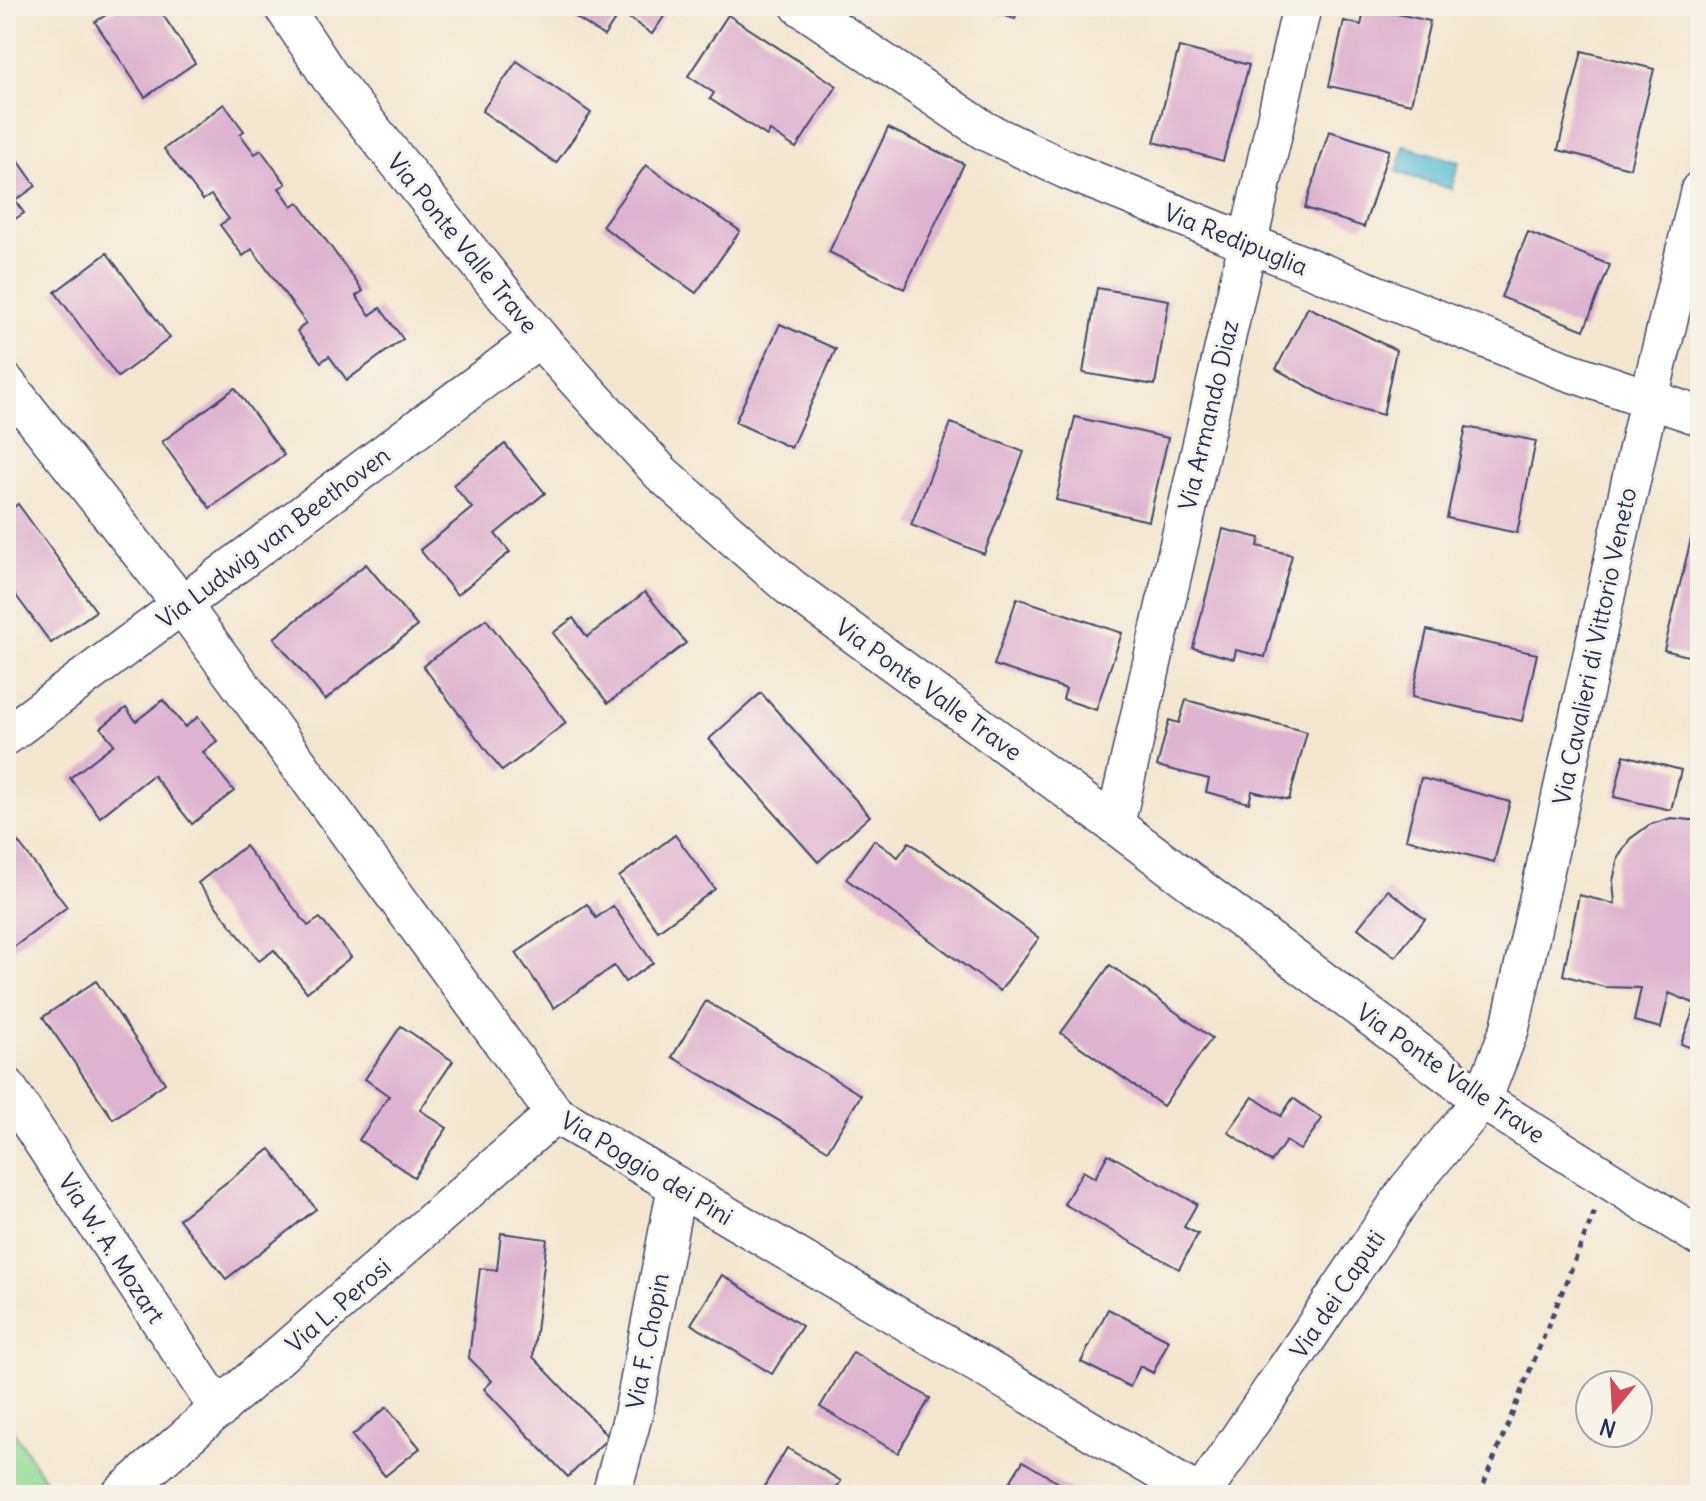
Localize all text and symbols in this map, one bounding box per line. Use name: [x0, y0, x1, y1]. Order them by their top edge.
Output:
street label: Via Ponte Valle Trave: [381, 147, 545, 339]
street label: Via Redipuglia: [1160, 197, 1312, 281]
street label: Via Armando Diaz: [1172, 317, 1244, 513]
street label: Via Ludwig van Beethoven: [150, 439, 396, 635]
street label: Via Cavalieri di Vittorio Veneto: [1546, 484, 1642, 808]
street label: Via Ponte Valle Trave: [830, 611, 1028, 767]
street label: Via Ponte Valle Trave: [1351, 997, 1551, 1149]
street label: Via Poggio dei Pini: [555, 1105, 739, 1231]
street label: Via W. A. Mozart: [52, 1167, 172, 1329]
street label: Via dei Caputi: [1283, 1224, 1391, 1364]
street label: Via L. Perosi: [279, 1251, 397, 1359]
street label: Via F. Chopin: [619, 1270, 675, 1412]
north arrow: [1574, 1369, 1654, 1449]
text: N: [1596, 1412, 1619, 1444]

